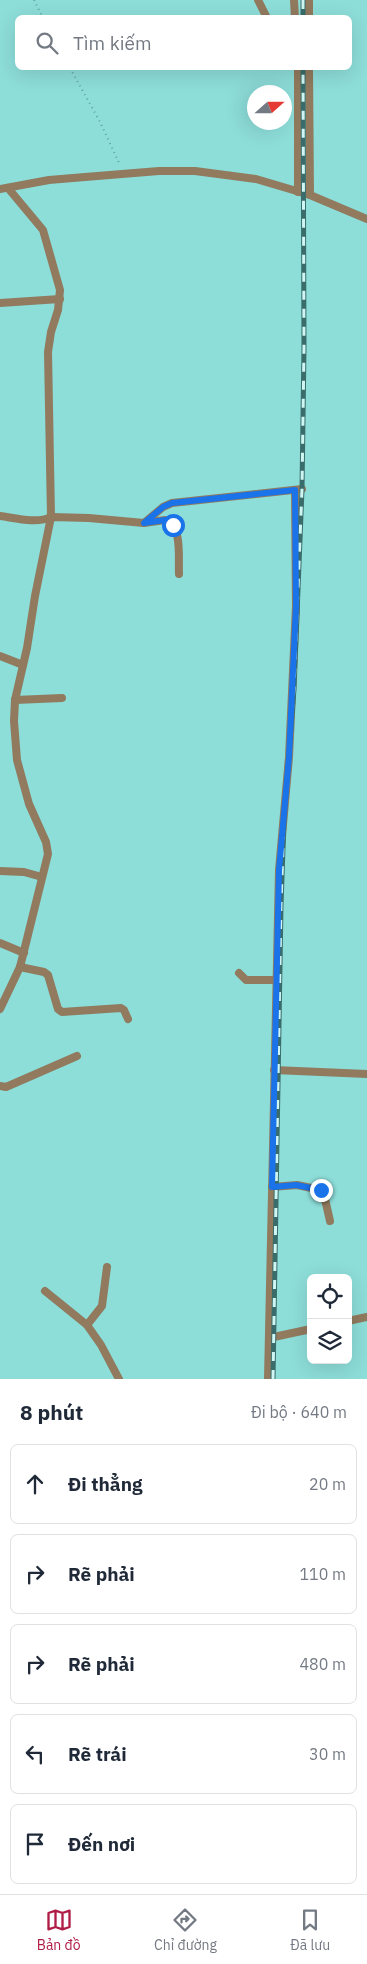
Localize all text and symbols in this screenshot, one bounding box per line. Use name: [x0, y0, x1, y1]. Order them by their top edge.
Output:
search box: [15, 15, 352, 70]
icon: search: [33, 29, 61, 57]
text: Tìm kiếm: [73, 31, 151, 55]
north arrow: [247, 85, 292, 130]
route start: [162, 514, 185, 537]
route end: [310, 1179, 333, 1202]
map controls: [307, 1274, 352, 1364]
button: locate: [307, 1274, 352, 1319]
button: layers: [307, 1319, 352, 1364]
text: 8 phút: [20, 1398, 83, 1426]
text: Đi bộ · 640 m: [251, 1402, 347, 1422]
icon: ahead: [21, 1470, 49, 1498]
text: Đi thẳng: [68, 1472, 142, 1496]
text: 20 m: [309, 1474, 346, 1494]
icon: right: [21, 1560, 49, 1588]
text: Rẽ phải: [68, 1562, 135, 1586]
text: 110 m: [299, 1564, 346, 1584]
icon: right: [21, 1650, 49, 1678]
text: Rẽ phải: [68, 1652, 135, 1676]
text: 480 m: [299, 1654, 346, 1674]
icon: left: [21, 1740, 49, 1768]
text: Rẽ trái: [68, 1742, 127, 1766]
text: 30 m: [309, 1744, 346, 1764]
icon: arrive: [21, 1830, 49, 1858]
text: Đến nơi: [68, 1832, 135, 1856]
tab: Bản đồ: [37, 1906, 81, 1954]
tab: Chỉ đường: [154, 1906, 217, 1954]
tab: Đã lưu: [290, 1906, 330, 1954]

